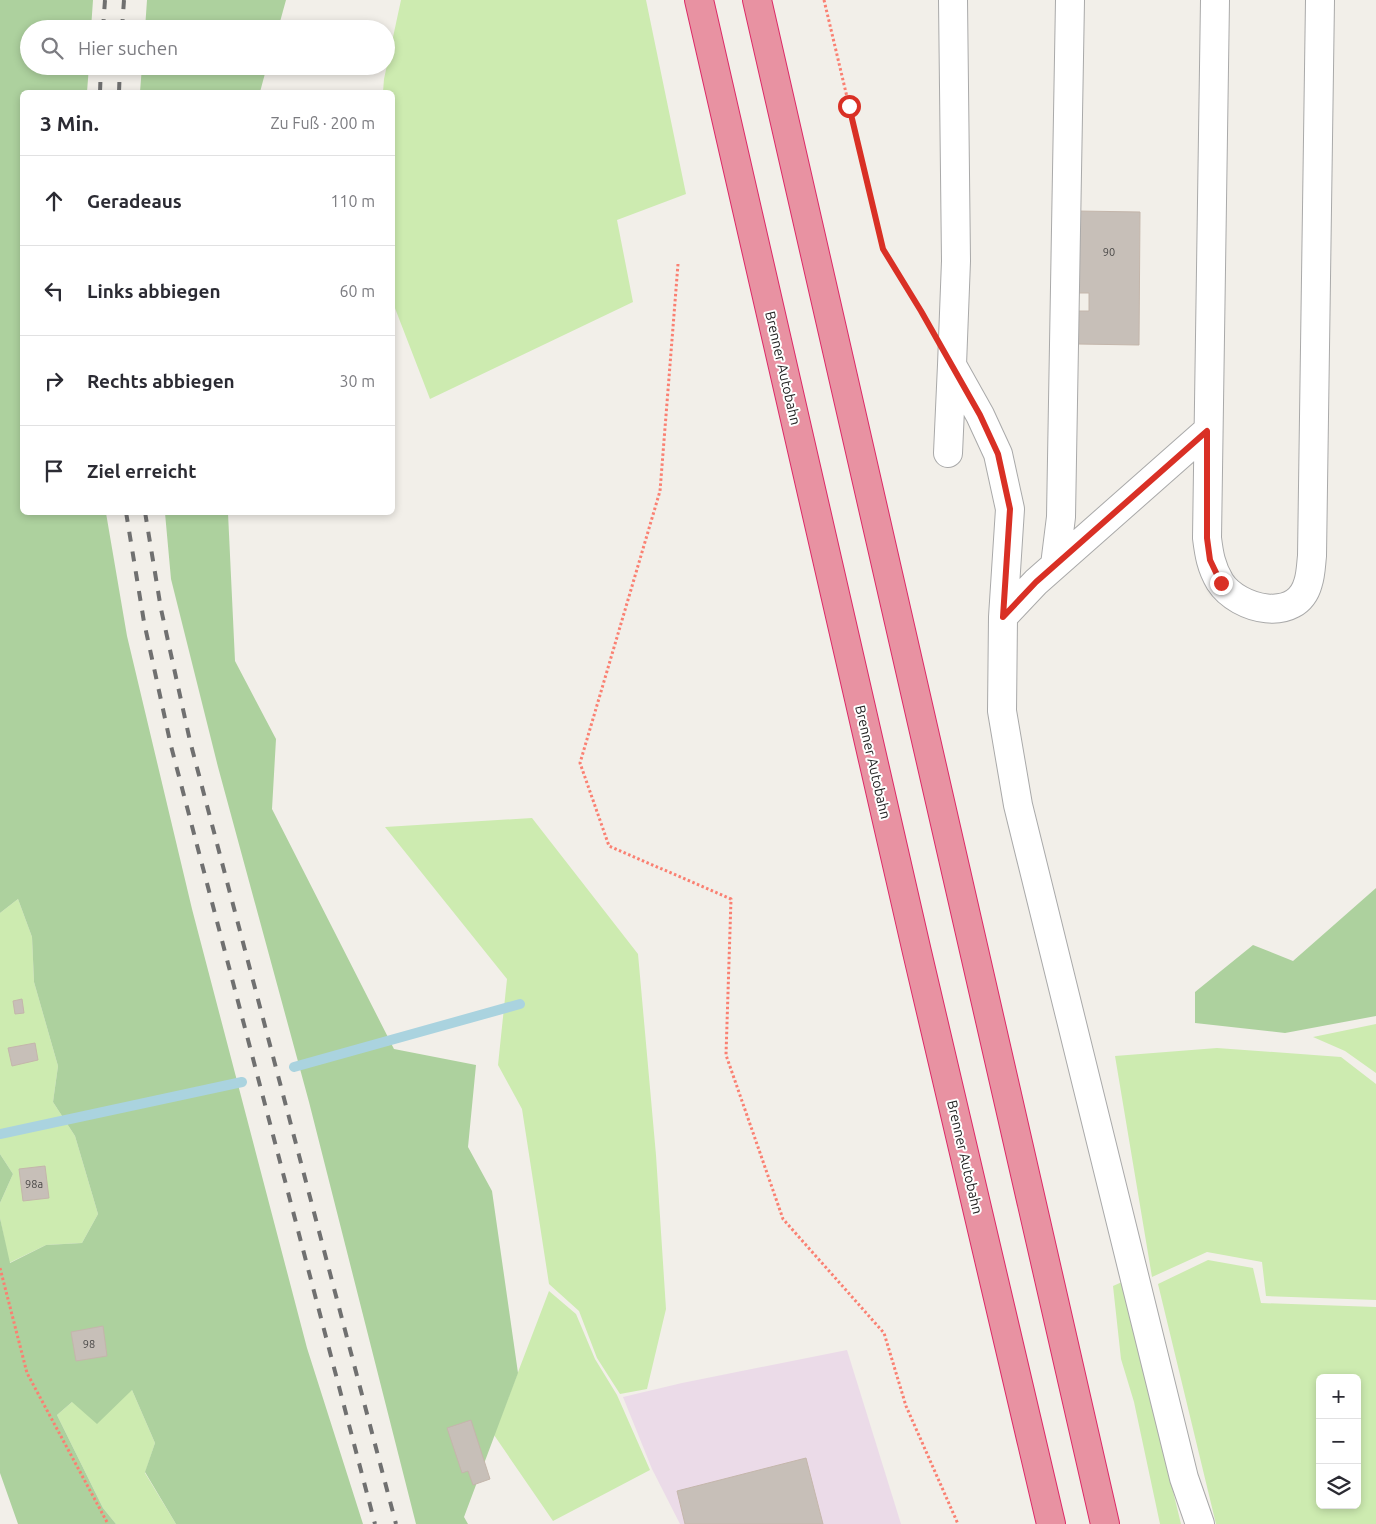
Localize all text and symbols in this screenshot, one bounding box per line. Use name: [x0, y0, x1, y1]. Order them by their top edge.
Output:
search box: [20, 20, 395, 75]
icon: search: [38, 34, 66, 62]
text: Hier suchen: [78, 37, 178, 59]
route start: [838, 95, 861, 118]
text: 3 Min.: [40, 111, 99, 135]
text: Zu Fuß · 200 m: [270, 114, 375, 132]
icon: ahead: [40, 187, 68, 215]
text: Geradeaus: [87, 190, 182, 212]
text: 110 m: [330, 192, 375, 210]
house number: 90: [1103, 246, 1115, 258]
icon: left: [40, 277, 68, 305]
text: Links abbiegen: [87, 280, 221, 302]
text: 60 m: [339, 282, 375, 300]
street label: Brenner Autobahn: [762, 310, 804, 426]
icon: right: [40, 367, 68, 395]
text: Rechts abbiegen: [87, 370, 235, 392]
text: 30 m: [339, 372, 375, 390]
icon: arrive: [40, 457, 68, 485]
text: Ziel erreicht: [87, 460, 196, 482]
route end: [1210, 572, 1233, 595]
street label: Brenner Autobahn: [852, 704, 894, 820]
street label: Brenner Autobahn: [944, 1099, 986, 1215]
house number: 98a: [25, 1178, 43, 1190]
house number: 98: [83, 1338, 95, 1350]
map controls: [1316, 1374, 1361, 1509]
button: +: [1316, 1374, 1361, 1419]
button: −: [1316, 1419, 1361, 1464]
button: layers: [1316, 1464, 1361, 1509]

